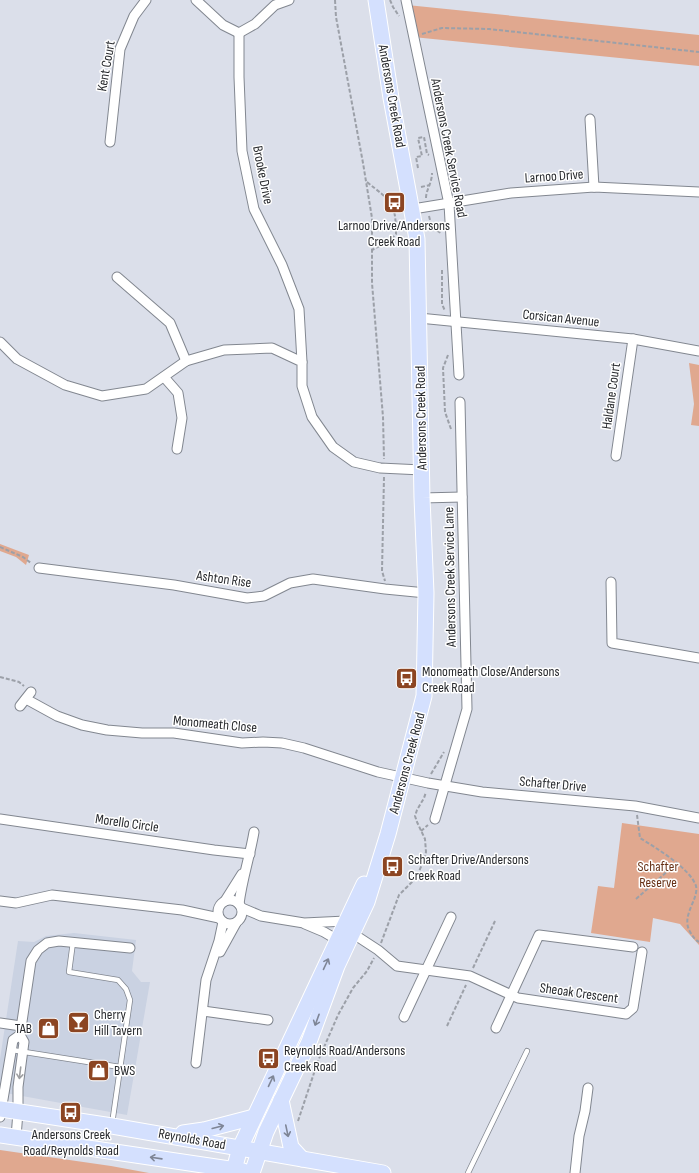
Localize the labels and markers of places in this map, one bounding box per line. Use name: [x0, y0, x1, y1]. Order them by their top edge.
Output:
bus stop icon: Larnoo Drive/Andersons Creek Road: [381, 190, 407, 216]
place label: Larnoo Drive/Andersons Creek Road: [338, 217, 450, 250]
place label: Monomeath Close/Andersons Creek Road: [422, 663, 560, 696]
bus stop icon: Monomeath Close/Andersons Creek Road: [393, 666, 419, 692]
place label: Schafter Drive/Andersons Creek Road: [408, 851, 529, 884]
bus stop icon: Schafter Drive/Andersons Creek Road: [380, 854, 406, 880]
place label: Cherry Hill Tavern: [94, 1006, 142, 1039]
bar icon: Cherry Hill Tavern: [65, 1009, 91, 1035]
shop icon: TAB: [35, 1015, 61, 1041]
place label: TAB: [15, 1020, 32, 1037]
place label: Reynolds Road/Andersons Creek Road: [284, 1042, 405, 1075]
bus stop icon: Reynolds Road/Andersons Creek Road: [256, 1045, 282, 1071]
shop icon: BWS: [85, 1057, 111, 1083]
place label: BWS: [114, 1062, 135, 1079]
bus stop icon: Andersons Creek Road/Reynolds Road: [58, 1099, 84, 1125]
place label: Andersons Creek Road/Reynolds Road: [23, 1126, 119, 1159]

